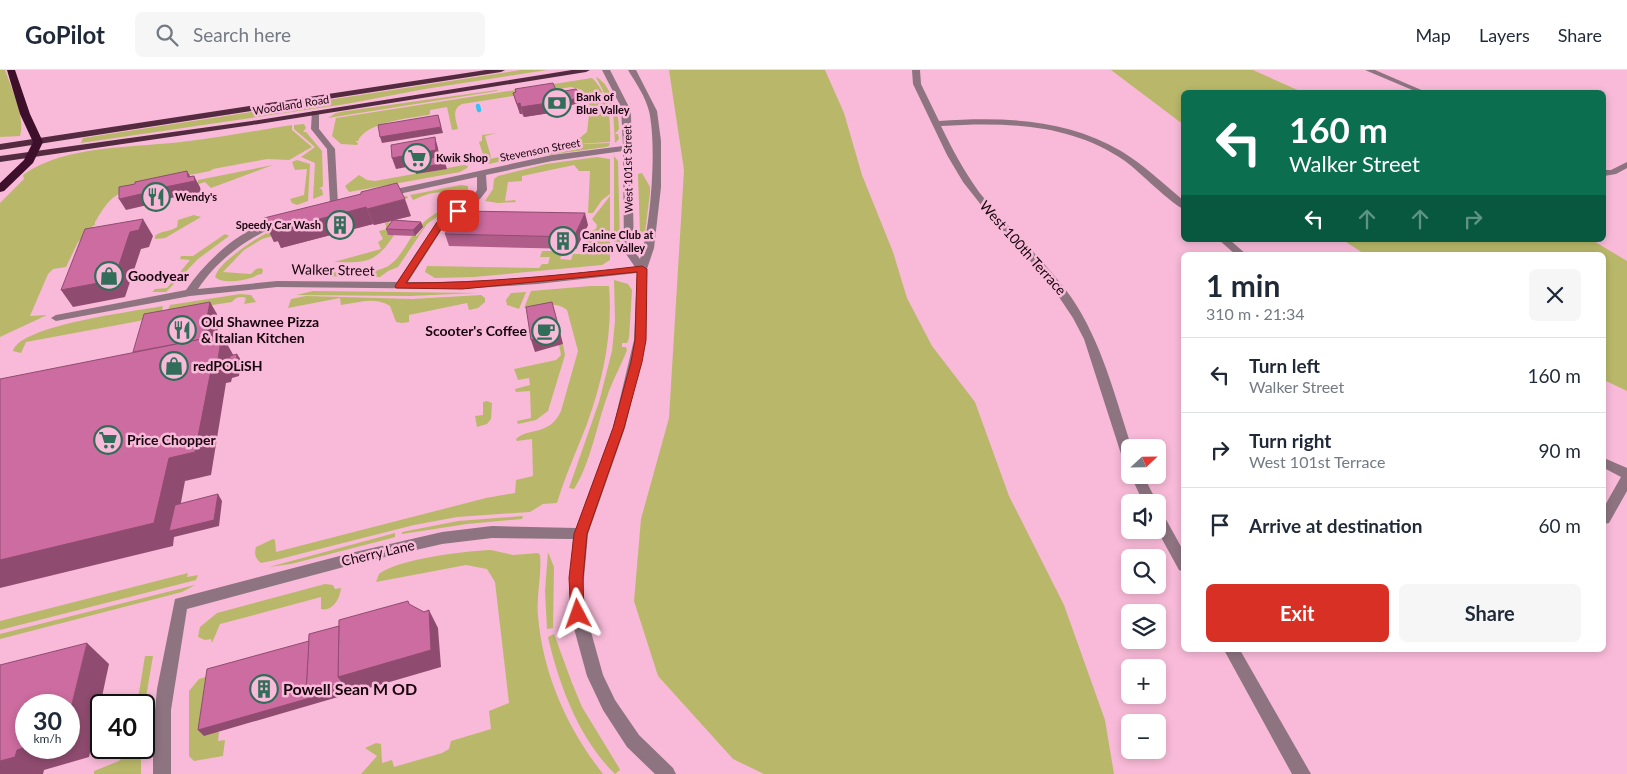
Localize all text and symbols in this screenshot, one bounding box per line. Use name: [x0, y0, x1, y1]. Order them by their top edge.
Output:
search box: [135, 12, 485, 57]
text: GoPilot: [25, 20, 105, 49]
icon: search: [153, 21, 181, 49]
text: Search here: [193, 23, 291, 46]
text: Map: [1415, 24, 1451, 46]
text: Layers: [1479, 24, 1530, 46]
text: Share: [1558, 24, 1602, 46]
bank icon: Bank of Blue Valley: [542, 88, 572, 118]
place label: Bank of Blue Valley: [576, 90, 630, 116]
street label: Woodland Road: [252, 92, 330, 117]
text: 160 m: [1289, 108, 1388, 150]
icon: left: [1206, 110, 1271, 175]
street label: West 101st Street: [620, 125, 635, 213]
street label: Stevenson Street: [499, 135, 581, 164]
supermarket icon: Kwik Shop: [402, 143, 432, 173]
text: Walker Street: [1289, 150, 1420, 177]
place label: Kwik Shop: [436, 151, 488, 164]
restaurant icon: Wendy's: [141, 182, 171, 212]
place label: Wendy's: [175, 190, 217, 203]
pin: [437, 190, 479, 232]
icon: arrive: [444, 197, 472, 225]
street label: West 100th Terrace: [977, 197, 1070, 298]
icon: left: [1300, 205, 1328, 233]
icon: ahead: [1353, 205, 1381, 233]
icon: ahead: [1406, 205, 1434, 233]
icon: right: [1459, 205, 1487, 233]
building icon: Speedy Car Wash: [325, 210, 355, 240]
place label: Speedy Car Wash: [236, 218, 321, 231]
building icon: Canine Club at Falcon Valley: [548, 226, 578, 256]
place label: Canine Club at Falcon Valley: [582, 228, 654, 254]
street label: Walker Street: [291, 260, 375, 279]
shop icon: Goodyear: [94, 261, 124, 291]
place label: Goodyear: [128, 267, 190, 284]
text: 1 min: [1206, 267, 1280, 303]
button: close: [1529, 269, 1581, 321]
text: 310 m · 21:34: [1206, 304, 1305, 323]
place label: Old Shawnee Pizza & Italian Kitchen: [201, 313, 319, 346]
restaurant icon: Old Shawnee Pizza & Italian Kitchen: [167, 315, 197, 345]
cafe icon: Scooter's Coffee: [531, 316, 561, 346]
place label: Scooter's Coffee: [425, 322, 528, 339]
shop icon: redPOLiSH: [159, 351, 189, 381]
text: Turn left: [1249, 354, 1320, 377]
place label: redPOLiSH: [193, 357, 263, 374]
icon: left: [1206, 361, 1234, 389]
text: 160 m: [1527, 364, 1581, 387]
text: Walker Street: [1249, 377, 1344, 396]
supermarket icon: Price Chopper: [93, 425, 123, 455]
text: Turn right: [1249, 429, 1331, 452]
place label: Price Chopper: [127, 431, 216, 448]
icon: right: [1206, 436, 1234, 464]
north arrow: [1121, 439, 1166, 484]
map controls: [1121, 439, 1166, 759]
text: 90 m: [1538, 439, 1581, 462]
text: West 101st Terrace: [1249, 452, 1385, 471]
button: sound: [1121, 494, 1166, 539]
icon: arrive: [1206, 511, 1234, 539]
text: Arrive at destination: [1249, 514, 1422, 537]
text: 60 m: [1538, 514, 1581, 537]
street label: Cherry Lane: [340, 536, 416, 569]
button: search: [1121, 549, 1166, 594]
button: Exit: [1206, 584, 1389, 642]
button: Share: [1399, 584, 1581, 642]
position arrow: [551, 587, 603, 639]
button: layers: [1121, 604, 1166, 649]
button: +: [1121, 659, 1166, 704]
building icon: Powell Sean M OD: [249, 674, 279, 704]
place label: Powell Sean M OD: [283, 679, 417, 698]
speed limit sign: 40: [90, 694, 155, 759]
text: 30: [33, 705, 62, 735]
button: −: [1121, 714, 1166, 759]
text: km/h: [33, 731, 62, 746]

